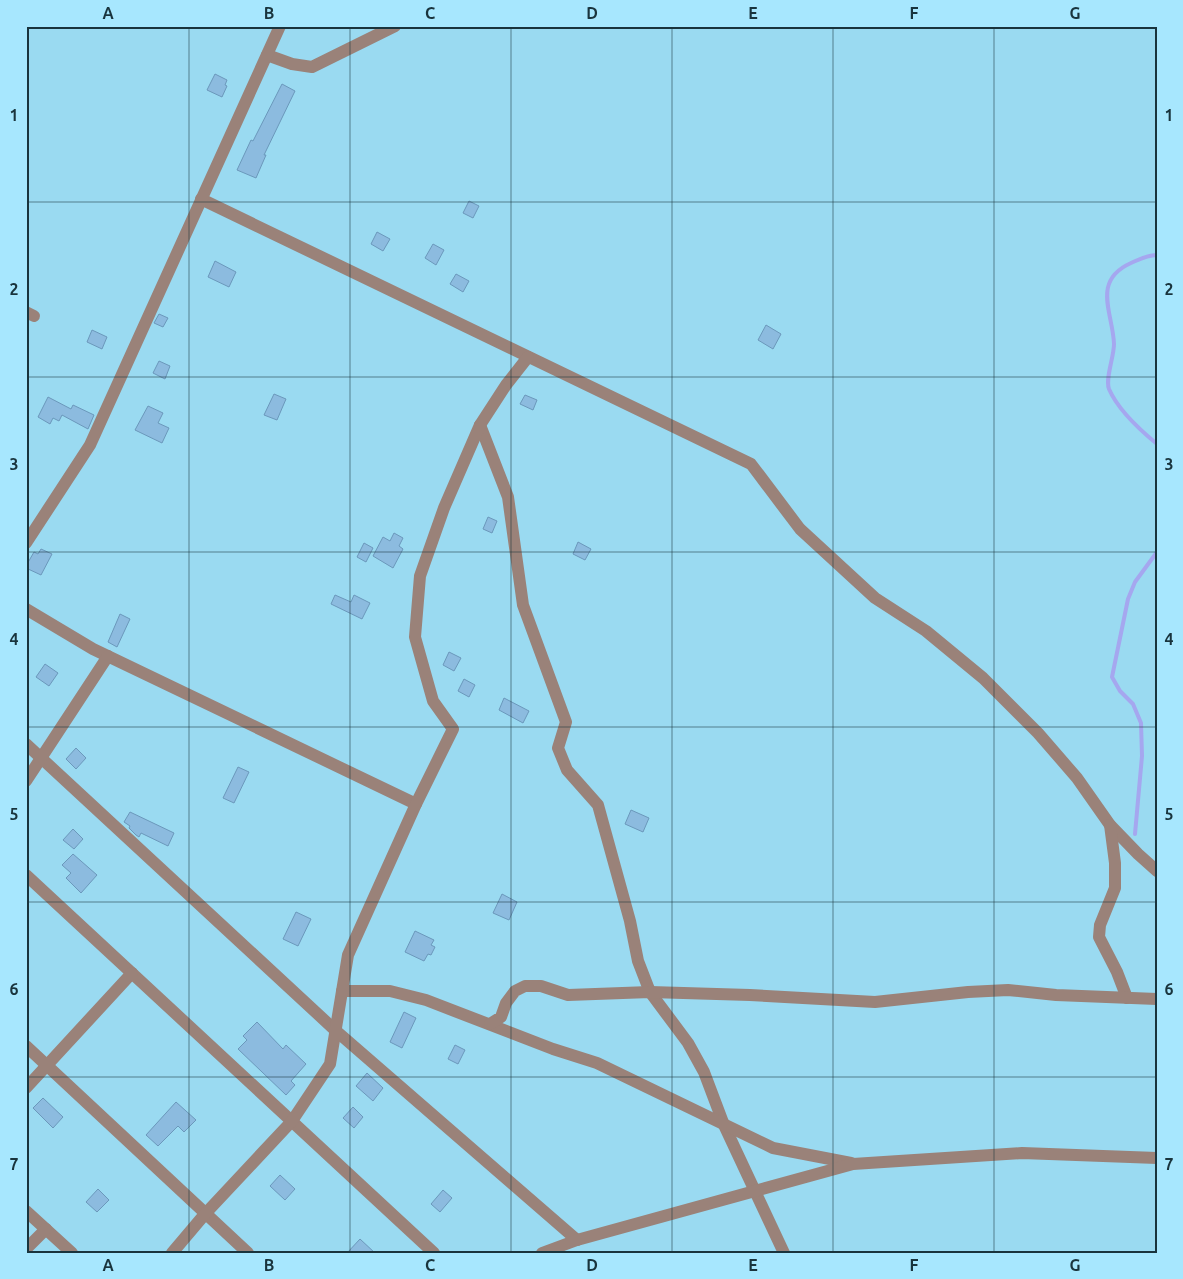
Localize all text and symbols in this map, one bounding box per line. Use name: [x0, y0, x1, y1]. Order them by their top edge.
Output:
text: A: [102, 4, 114, 22]
text: B: [264, 4, 274, 22]
text: C: [425, 4, 435, 22]
text: D: [586, 4, 598, 22]
text: E: [748, 4, 758, 22]
text: F: [910, 4, 919, 22]
text: G: [1069, 4, 1081, 22]
text: 1: [9, 106, 19, 124]
text: 1: [1164, 106, 1174, 124]
text: 2: [9, 280, 19, 298]
text: 2: [1164, 280, 1174, 298]
text: 3: [9, 455, 19, 473]
text: 3: [1164, 455, 1174, 473]
text: 4: [9, 630, 19, 648]
text: 4: [1164, 630, 1174, 648]
text: 5: [9, 805, 19, 823]
text: 5: [1164, 805, 1174, 823]
text: 6: [9, 980, 19, 998]
text: 6: [1164, 980, 1174, 998]
text: 7: [9, 1155, 19, 1173]
text: 7: [1164, 1155, 1174, 1173]
text: A: [102, 1256, 114, 1274]
text: B: [264, 1256, 274, 1274]
text: C: [425, 1256, 435, 1274]
text: D: [586, 1256, 598, 1274]
text: E: [748, 1256, 758, 1274]
text: F: [910, 1256, 919, 1274]
text: G: [1069, 1256, 1081, 1274]

